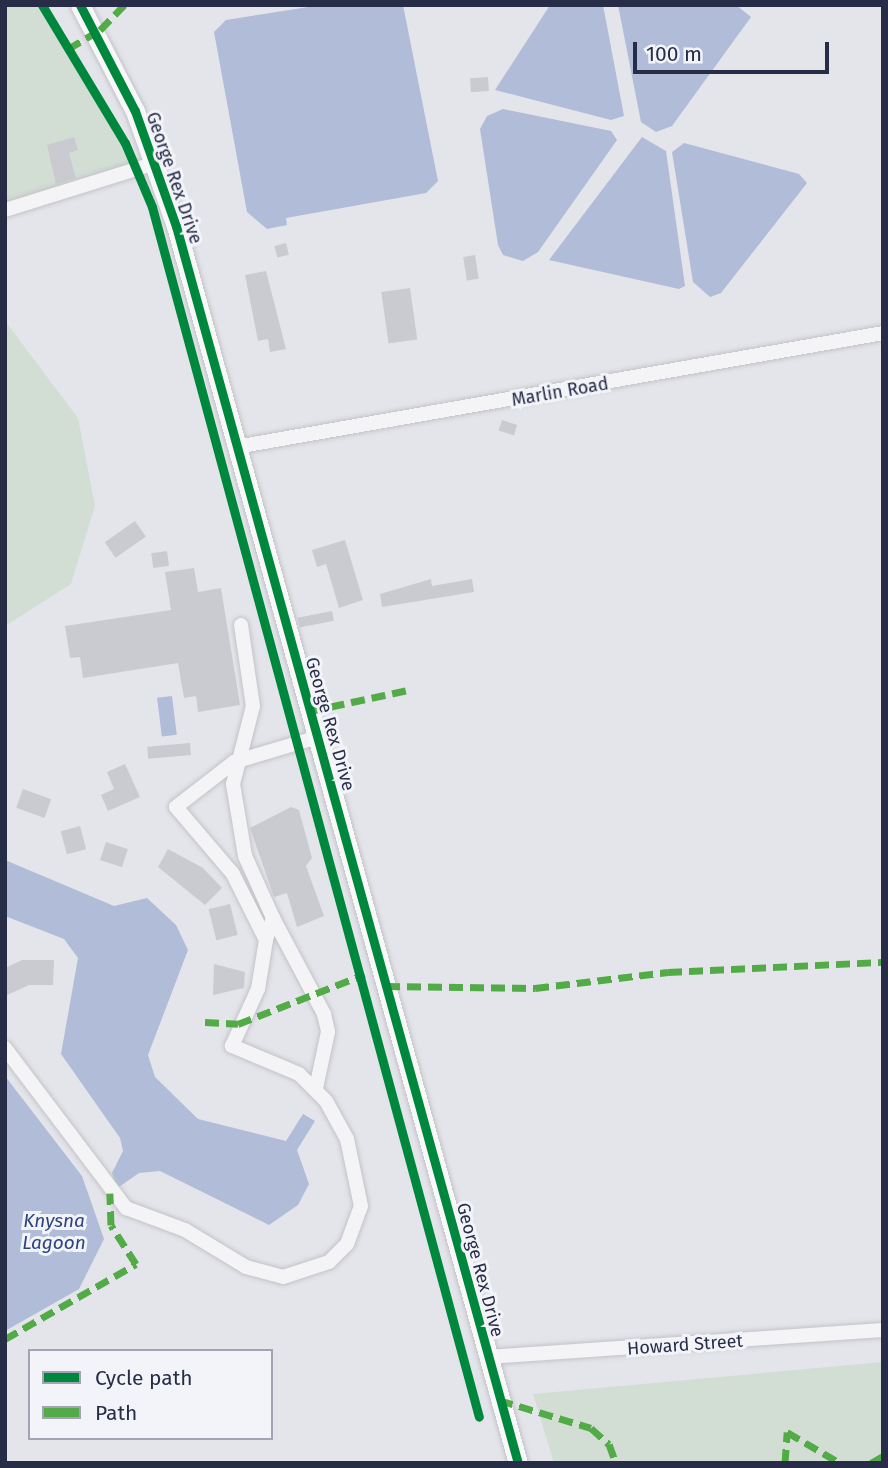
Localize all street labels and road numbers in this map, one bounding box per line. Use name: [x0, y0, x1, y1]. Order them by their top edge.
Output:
street label: George Rex Drive: [141, 109, 207, 247]
street label: Marlin Road: [510, 373, 610, 411]
street label: George Rex Drive: [301, 655, 359, 793]
street label: George Rex Drive: [452, 1201, 508, 1339]
street label: Howard Street: [626, 1330, 744, 1360]

